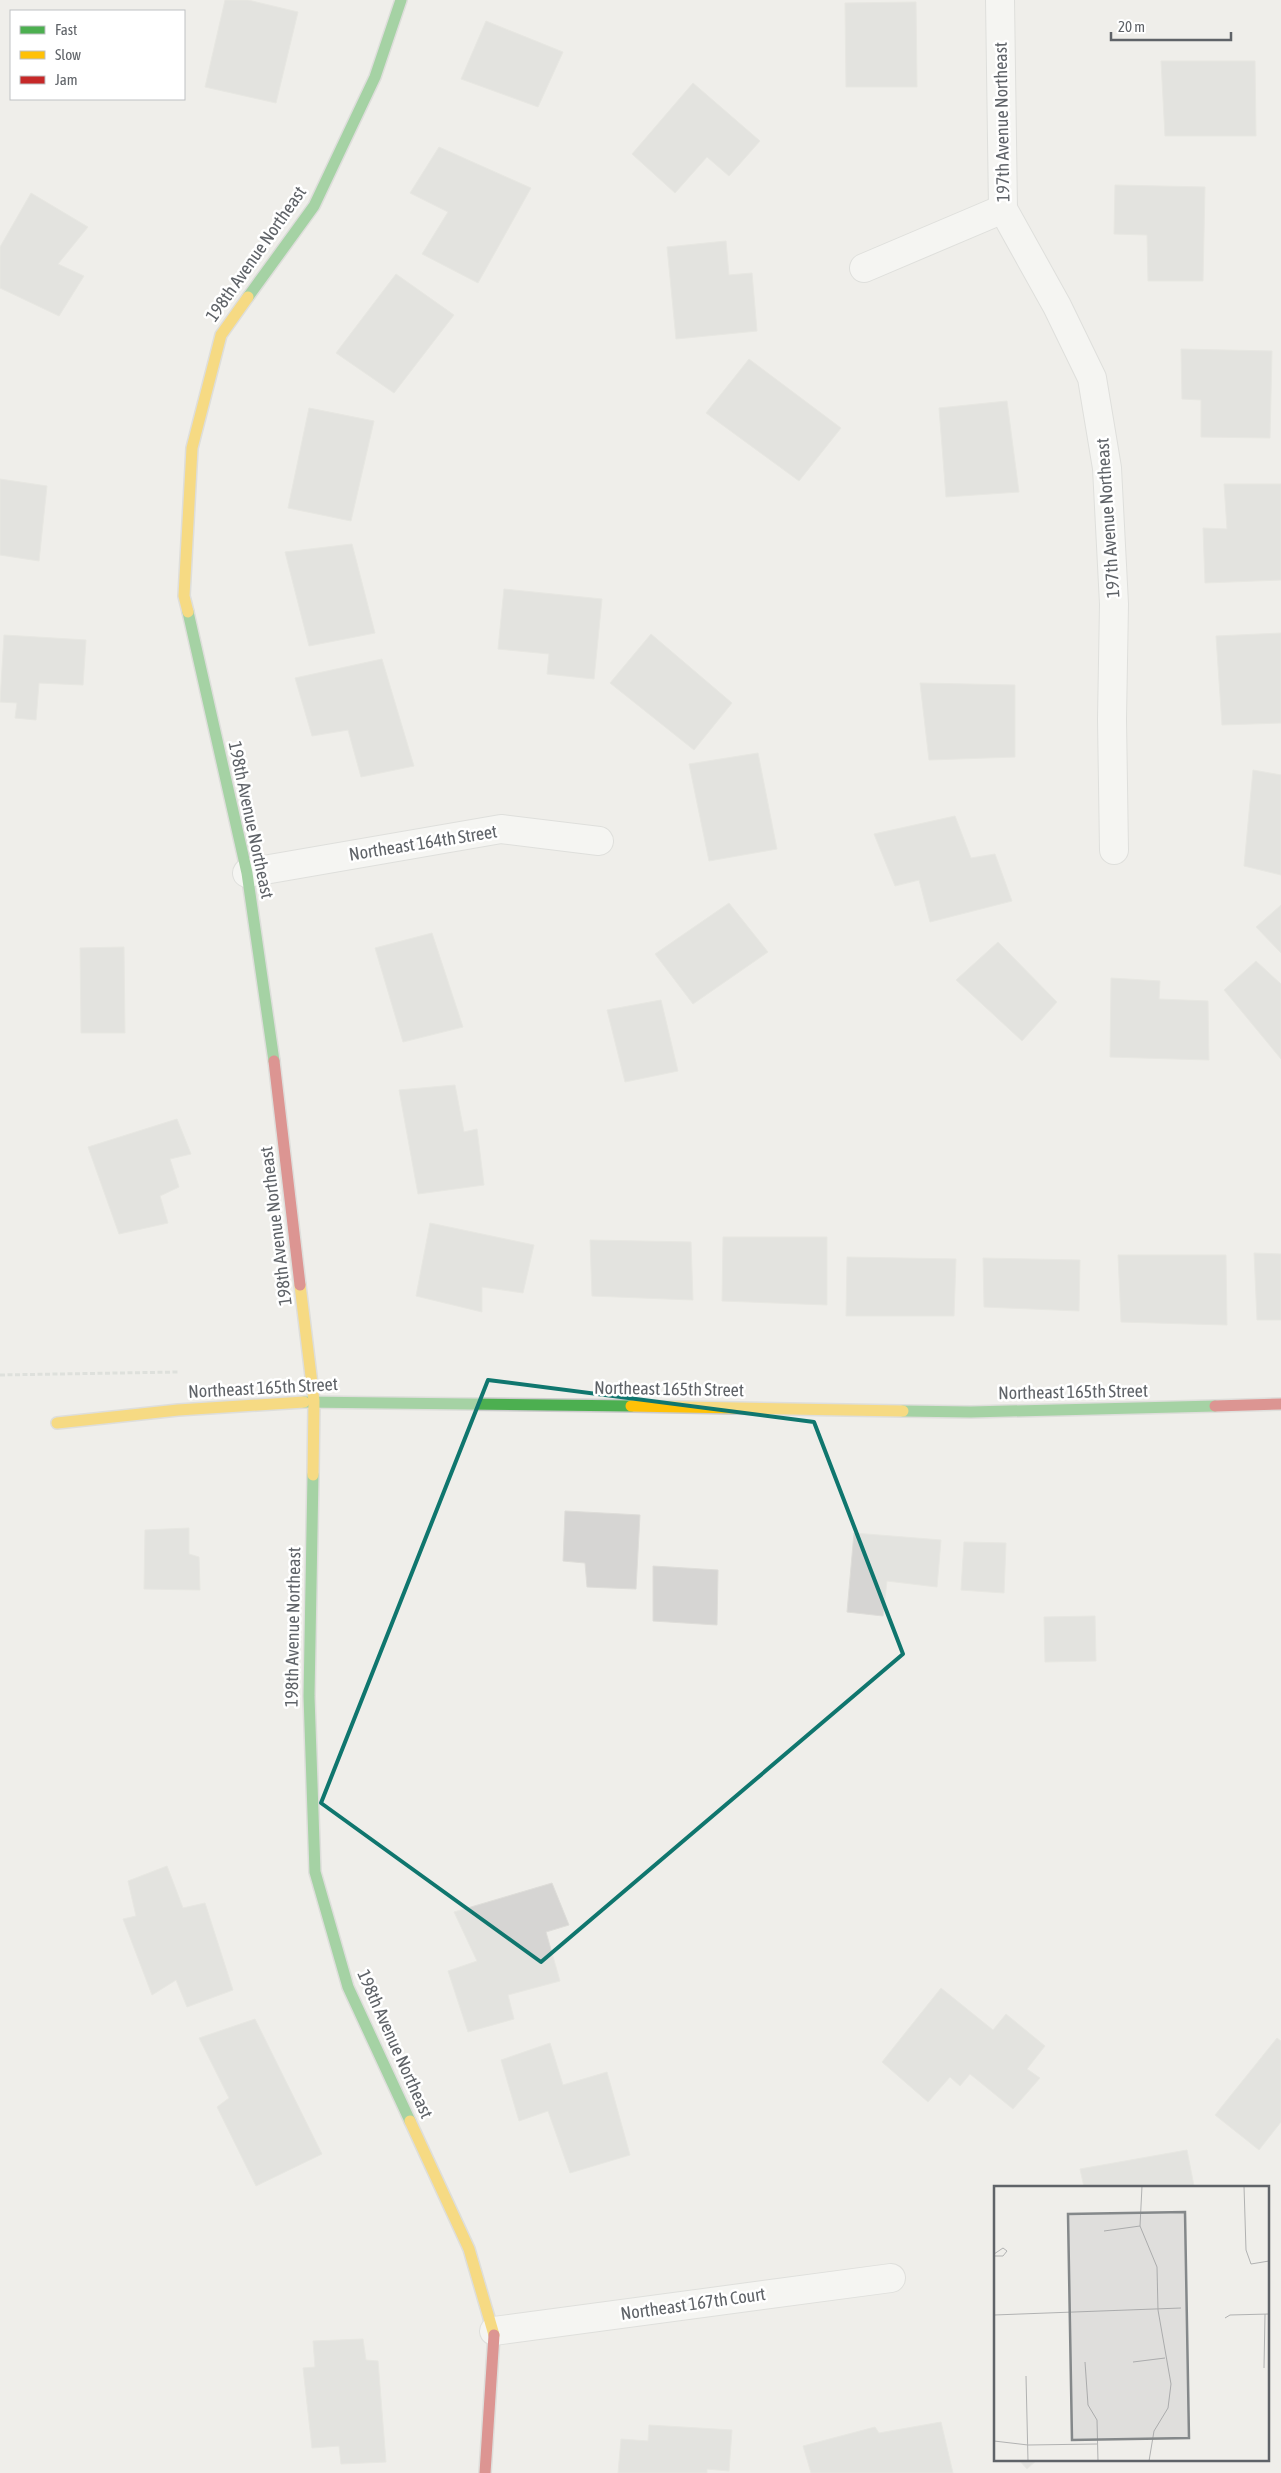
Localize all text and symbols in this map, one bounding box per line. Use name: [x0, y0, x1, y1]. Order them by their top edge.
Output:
legend: [10, 10, 185, 100]
scale bar: [1111, 10, 1231, 42]
text: 20 m: [1118, 18, 1145, 35]
text: Fast: [55, 21, 77, 38]
street label: 197th Avenue Northeast: [990, 42, 1013, 202]
text: Slow: [55, 46, 81, 63]
text: Jam: [55, 71, 78, 88]
street label: 198th Avenue Northeast: [201, 182, 310, 325]
street label: 197th Avenue Northeast: [1091, 437, 1124, 599]
street label: 198th Avenue Northeast: [225, 739, 278, 900]
street label: Northeast 164th Street: [347, 820, 499, 865]
street label: 198th Avenue Northeast: [255, 1145, 296, 1307]
street label: Northeast 165th Street: [188, 1373, 338, 1402]
street label: Northeast 165th Street: [594, 1377, 744, 1400]
street label: Northeast 165th Street: [998, 1380, 1148, 1403]
street label: 198th Avenue Northeast: [281, 1547, 304, 1707]
street label: 198th Avenue Northeast: [353, 1966, 438, 2121]
inset map: [994, 2186, 1268, 2460]
street label: Northeast 167th Court: [619, 2283, 767, 2324]

